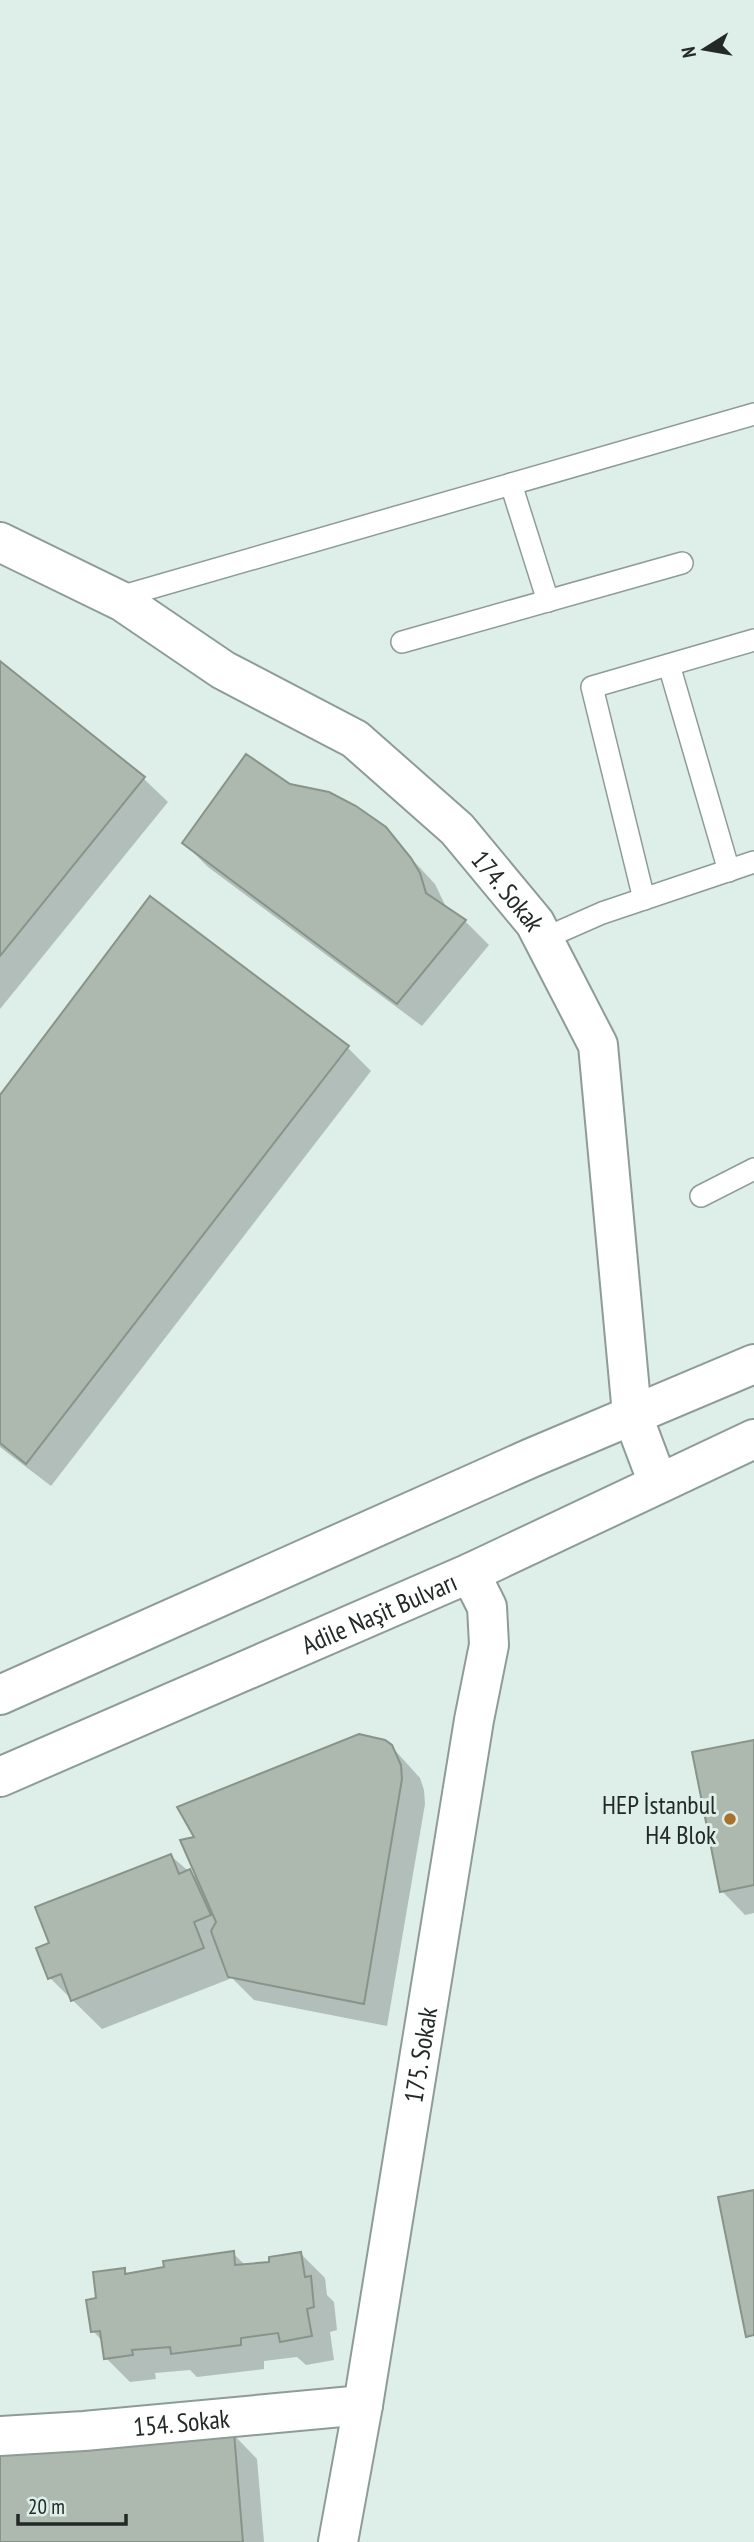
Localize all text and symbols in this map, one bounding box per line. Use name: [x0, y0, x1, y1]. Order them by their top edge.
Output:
north arrow: [670, 14, 740, 84]
text: N: [676, 45, 701, 60]
street label: 174. Sokak: [465, 843, 553, 936]
street label: Adile Naşit Bulvarı: [296, 1564, 462, 1661]
place label: HEP İstanbul H4 Blok: [602, 1788, 716, 1851]
marker: HEP İstanbul H4 Blok: [722, 1811, 738, 1827]
street label: 175. Sokak: [396, 2005, 444, 2105]
street label: 154. Sokak: [132, 2401, 231, 2443]
scale bar: [18, 2482, 126, 2526]
text: 20 m: [28, 2493, 65, 2520]

